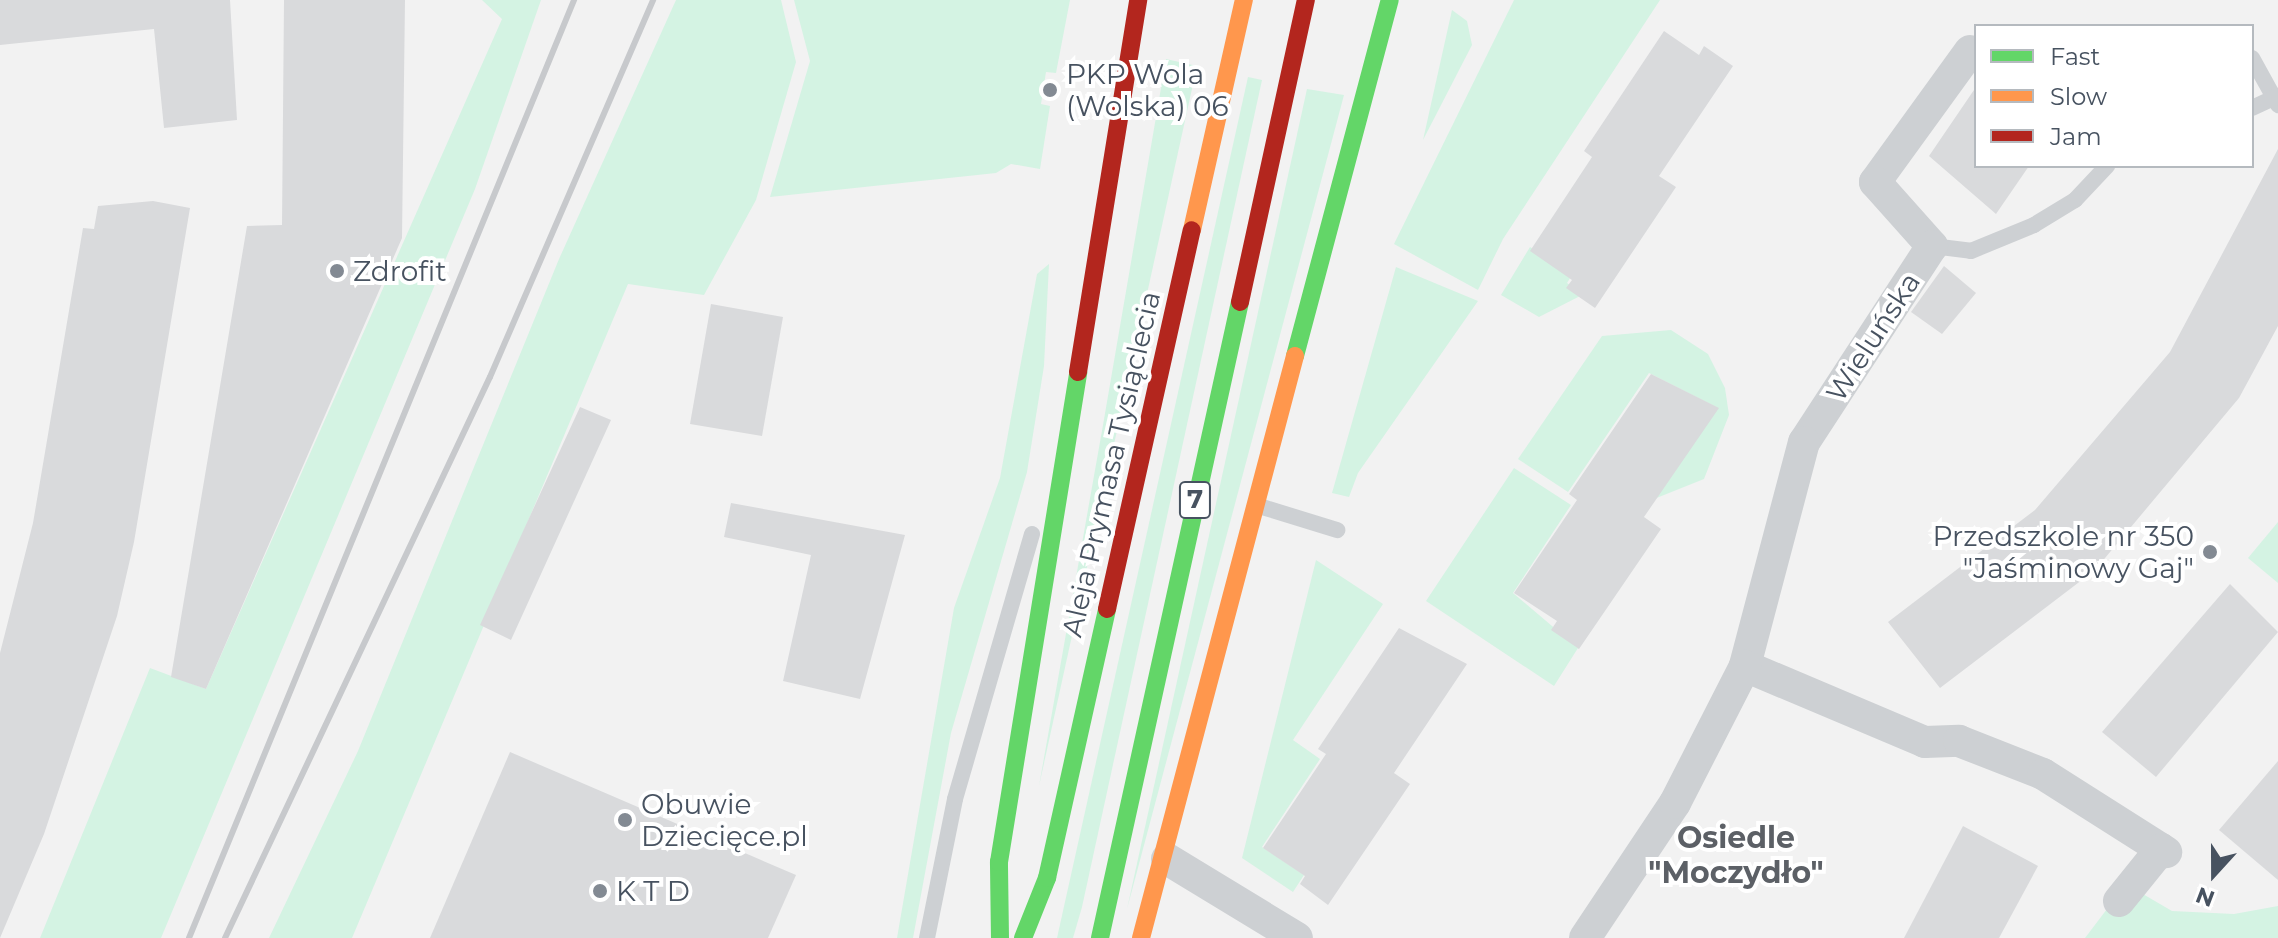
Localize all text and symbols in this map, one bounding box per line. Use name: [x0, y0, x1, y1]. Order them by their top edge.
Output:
legend: [1974, 24, 2254, 168]
text: Fast: [2050, 42, 2100, 71]
place label: PKP Wola (Wolska) 06: [1066, 57, 1229, 123]
marker: PKP Wola (Wolska) 06: [1041, 81, 1059, 99]
text: Slow: [2050, 82, 2107, 111]
text: Jam: [2050, 122, 2102, 151]
place label: Zdrofit: [353, 254, 447, 288]
marker: Zdrofit: [328, 262, 346, 280]
street label: Wieluńska: [1819, 266, 1927, 408]
street label: Aleja Prymasa Tysiąclecia: [1055, 288, 1167, 640]
road number: 7: [1177, 478, 1213, 522]
place label: Przedszkole nr 350 "Jaśminowy Gaj": [1932, 519, 2194, 585]
marker: Przedszkole nr 350 "Jaśminowy Gaj": [2201, 543, 2219, 561]
place label: Obuwie Dziecięce.pl: [641, 787, 808, 853]
marker: Obuwie Dziecięce.pl: [616, 811, 634, 829]
district label: Osiedle "Moczydło": [1648, 820, 1824, 890]
north arrow: [2174, 834, 2254, 914]
place label: K T D: [616, 874, 690, 908]
text: N: [2192, 881, 2218, 913]
marker: K T D: [591, 882, 609, 900]

